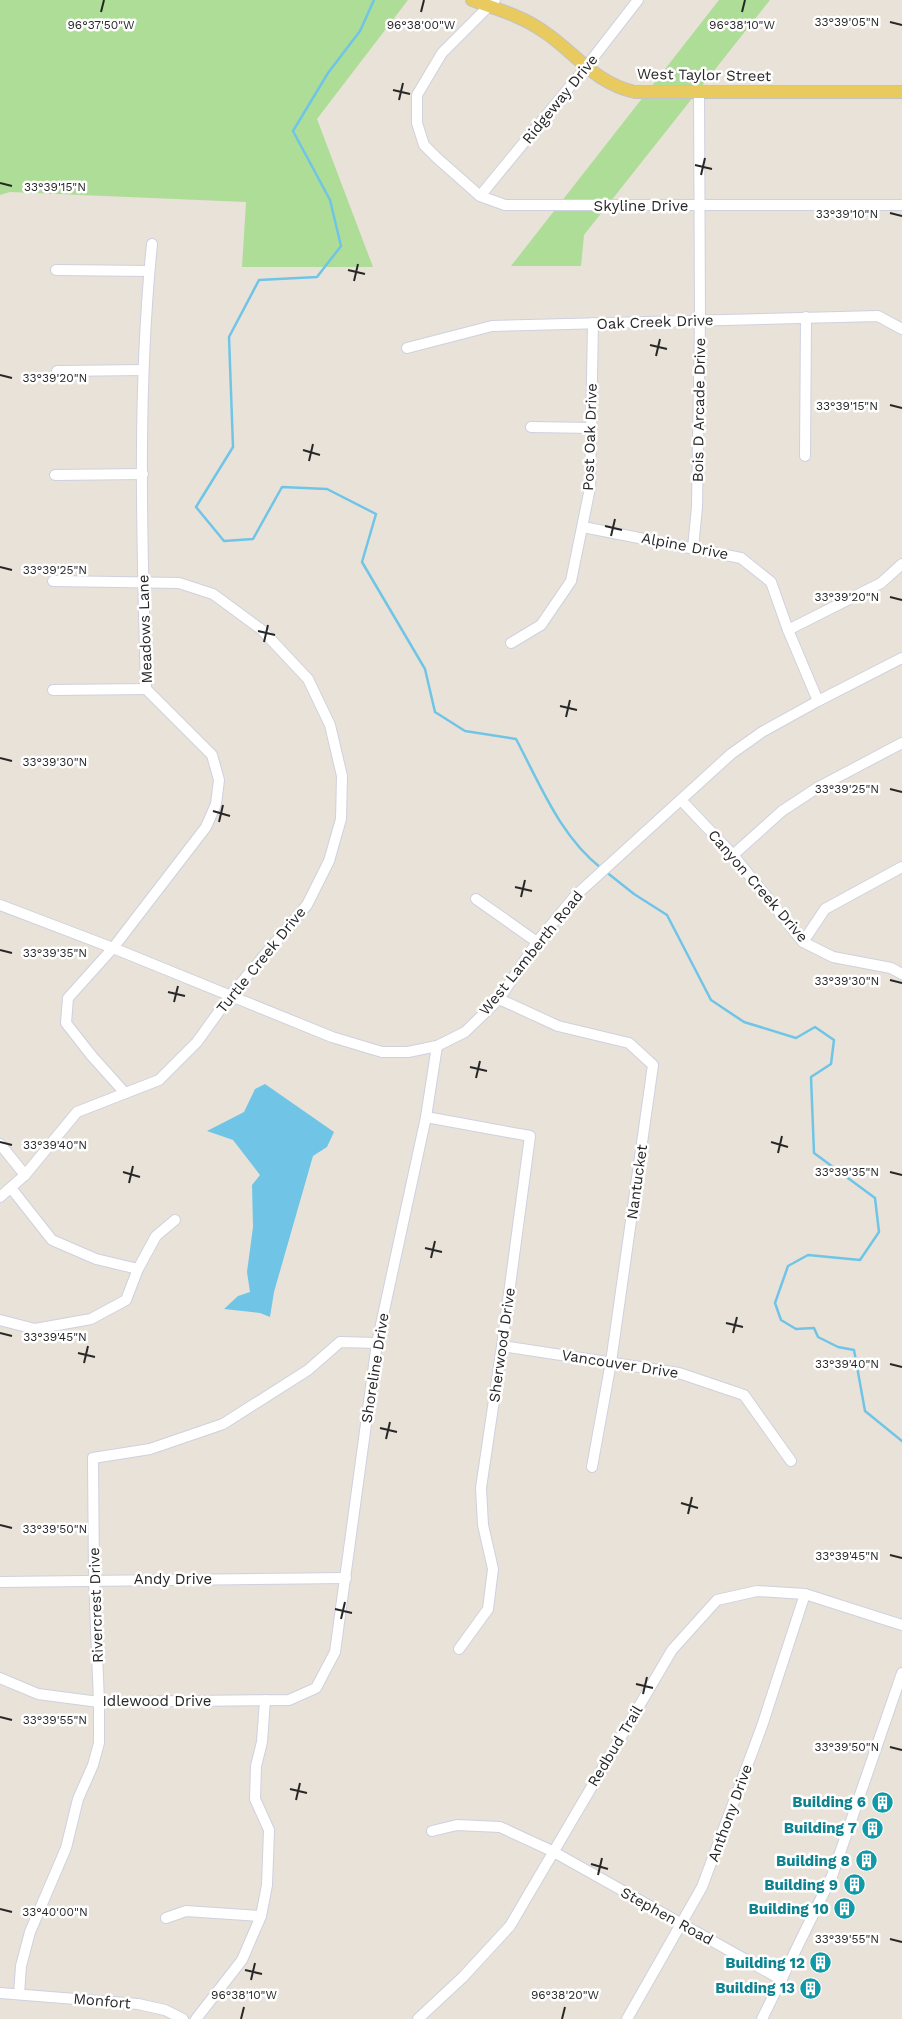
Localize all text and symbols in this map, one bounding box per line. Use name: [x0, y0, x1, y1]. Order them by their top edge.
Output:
text: 33°39'05"N: [815, 15, 879, 29]
text: 96°37'50"W: [67, 18, 135, 32]
text: 96°38'00"W: [387, 18, 456, 32]
text: 96°38'10"W: [709, 18, 775, 32]
street label: Ridgeway Drive: [518, 51, 602, 147]
street label: West Taylor Street: [637, 65, 772, 85]
text: 33°39'15"N: [24, 180, 86, 194]
street label: Skyline Drive: [594, 197, 688, 215]
text: 33°39'10"N: [816, 207, 878, 221]
street label: Oak Creek Drive: [596, 311, 714, 333]
street label: Bois D Arcade Drive: [689, 338, 709, 482]
text: 33°39'20"N: [23, 371, 87, 385]
street label: Post Oak Drive: [579, 383, 601, 491]
text: 33°39'15"N: [816, 399, 878, 413]
street label: Alpine Drive: [640, 529, 730, 563]
text: 33°39'25"N: [23, 563, 87, 577]
street label: Meadows Lane: [134, 574, 156, 684]
text: 33°39'20"N: [815, 590, 879, 604]
text: 33°39'30"N: [23, 755, 87, 769]
text: 33°39'25"N: [815, 782, 879, 796]
street label: Canyon Creek Drive: [704, 826, 812, 946]
street label: West Lamberth Road: [475, 887, 587, 1019]
street label: Turtle Creek Drive: [213, 903, 309, 1017]
text: 33°39'35"N: [23, 946, 87, 960]
text: 33°39'30"N: [815, 974, 879, 988]
text: 33°39'40"N: [23, 1138, 87, 1152]
street label: Nantucket: [623, 1143, 651, 1221]
text: 33°39'35"N: [815, 1165, 879, 1179]
street label: Sherwood Drive: [485, 1286, 519, 1404]
street label: Shoreline Drive: [357, 1312, 393, 1424]
text: 33°39'45"N: [23, 1330, 87, 1344]
street label: Vancouver Drive: [560, 1346, 680, 1382]
text: 33°39'40"N: [815, 1357, 879, 1371]
text: 33°39'50"N: [23, 1522, 87, 1536]
street label: Rivercrest Drive: [85, 1547, 107, 1663]
text: 33°39'45"N: [815, 1549, 879, 1563]
street label: Andy Drive: [134, 1570, 212, 1588]
street label: Idlewood Drive: [103, 1692, 211, 1710]
street label: Redbud Trail: [584, 1702, 647, 1790]
text: 33°39'55"N: [23, 1713, 87, 1727]
text: 33°39'50"N: [815, 1740, 879, 1754]
street label: Anthony Drive: [704, 1762, 756, 1864]
building icon: Building 6: [870, 1790, 894, 1814]
place label: Building 6: [792, 1793, 866, 1811]
building icon: Building 7: [861, 1816, 885, 1840]
place label: Building 7: [784, 1819, 857, 1837]
building icon: Building 8: [854, 1849, 878, 1873]
place label: Building 8: [776, 1852, 850, 1870]
building icon: Building 9: [842, 1873, 866, 1897]
place label: Building 9: [764, 1876, 838, 1894]
street label: Stephen Road: [618, 1883, 716, 1949]
building icon: Building 10: [833, 1897, 857, 1921]
place label: Building 10: [748, 1900, 829, 1918]
text: 33°40'00"N: [22, 1905, 88, 1919]
text: 33°39'55"N: [815, 1932, 879, 1946]
building icon: Building 12: [809, 1951, 833, 1975]
place label: Building 12: [725, 1954, 805, 1972]
building icon: Building 13: [799, 1976, 823, 2000]
place label: Building 13: [715, 1979, 795, 1997]
text: 96°38'10"W: [211, 1988, 277, 2002]
text: 96°38'20"W: [531, 1988, 600, 2002]
street label: Monfort: [73, 1990, 132, 2013]

